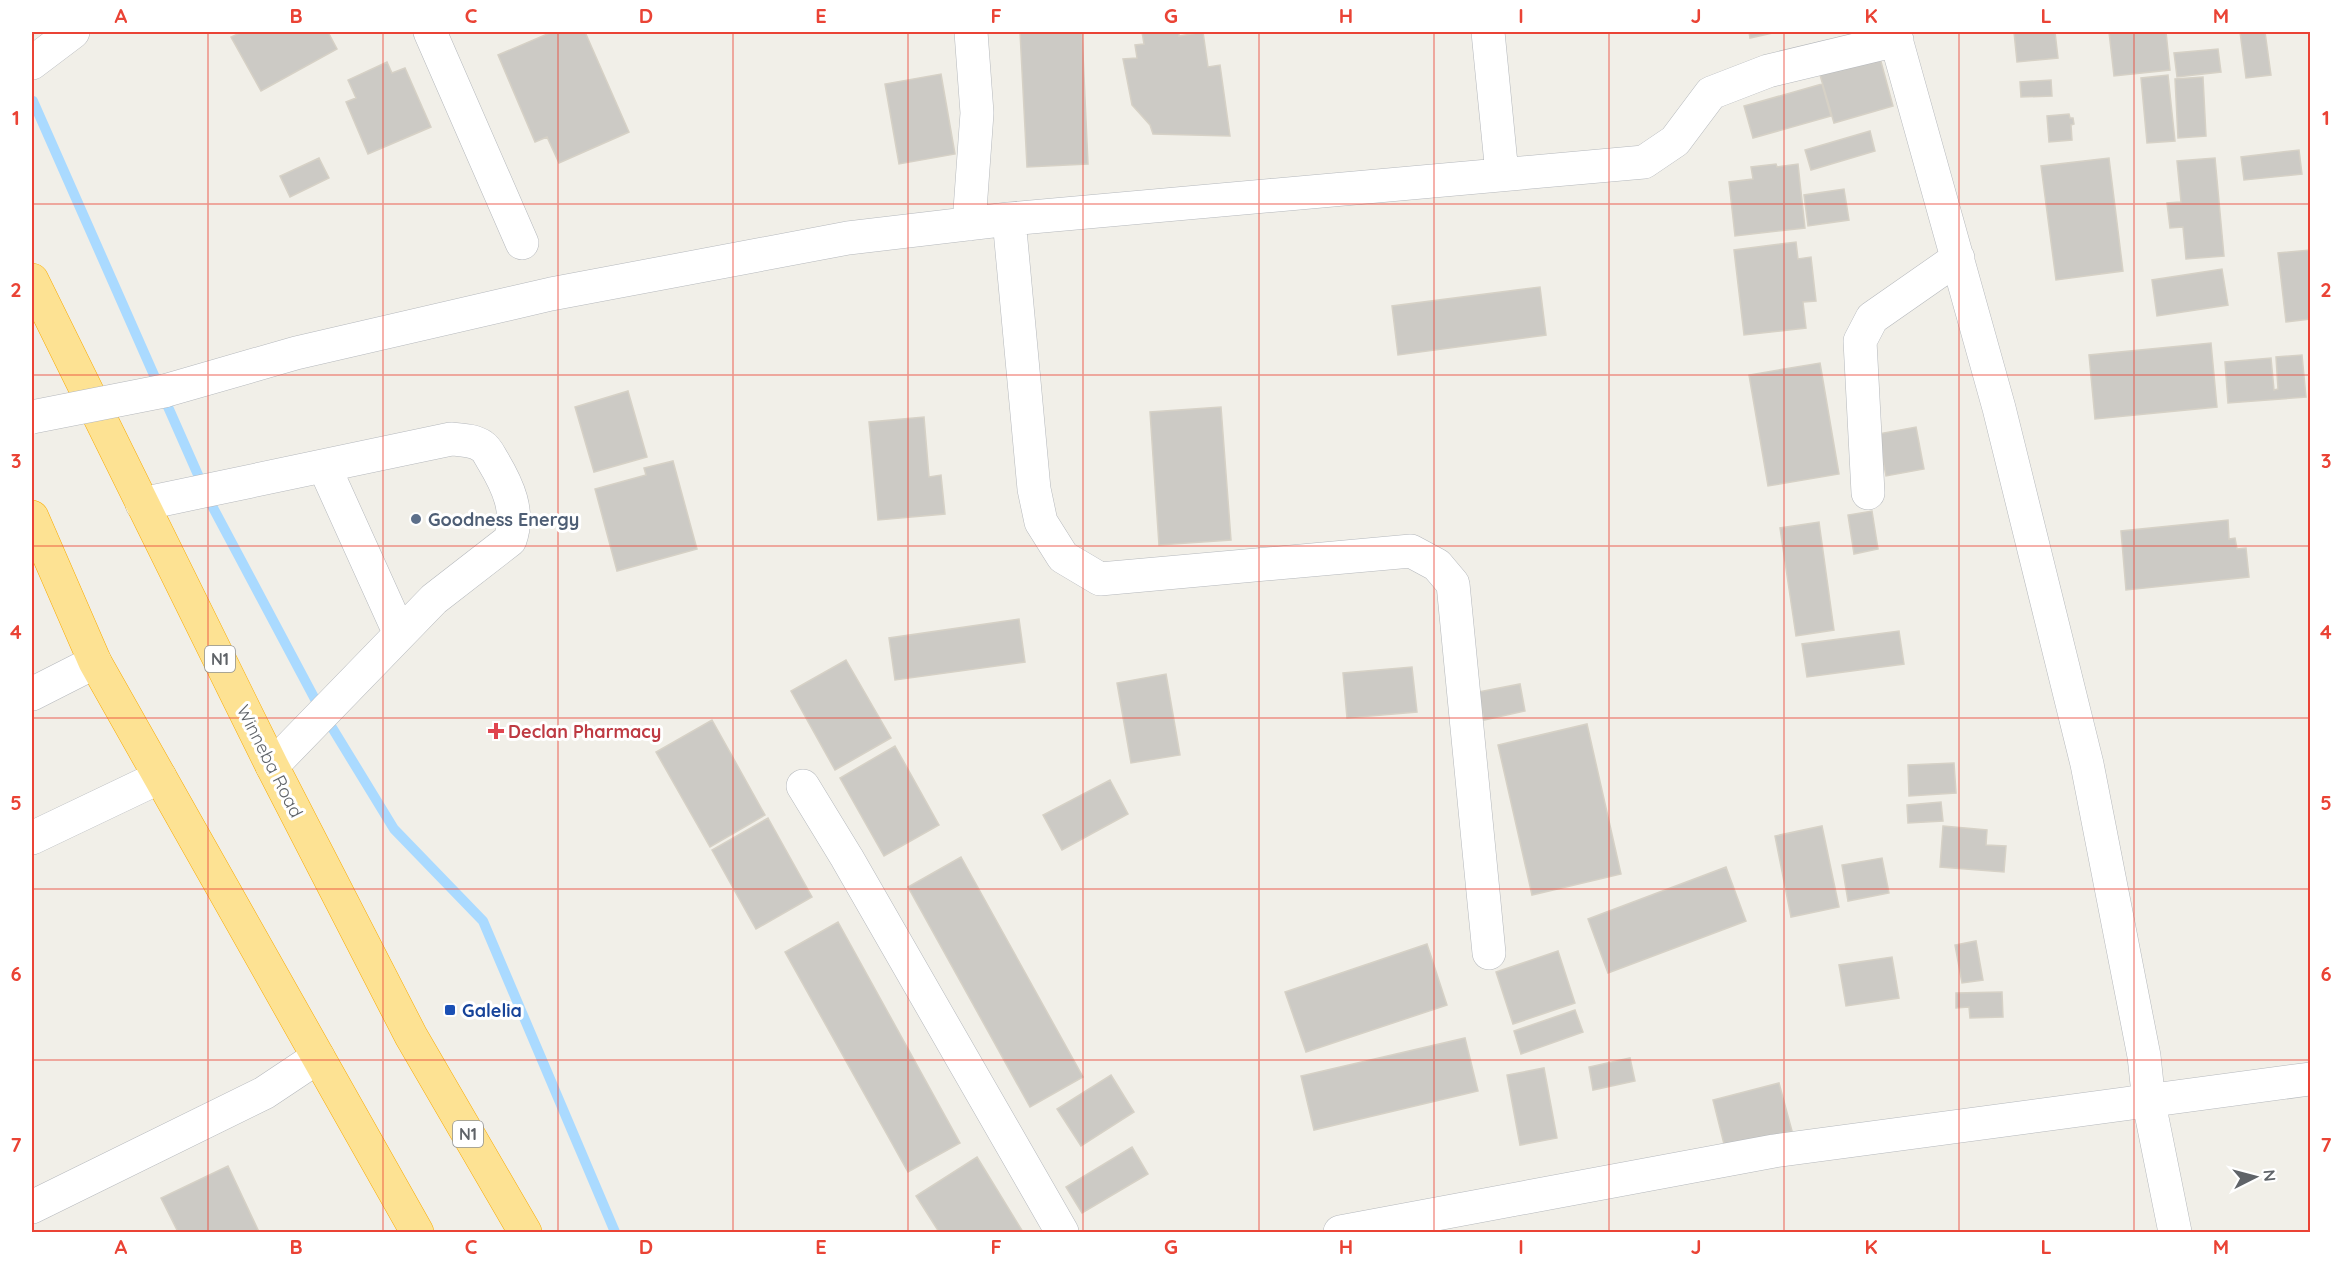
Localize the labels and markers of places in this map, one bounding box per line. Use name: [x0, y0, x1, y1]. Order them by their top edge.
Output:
place label: Goodness Energy: [428, 508, 579, 531]
marker: Goodness Energy: [409, 512, 423, 526]
place label: Declan Pharmacy: [508, 720, 661, 743]
marker: Declan Pharmacy: [489, 724, 503, 738]
place label: Galelia: [462, 999, 522, 1022]
marker: Galelia: [443, 1003, 457, 1017]

